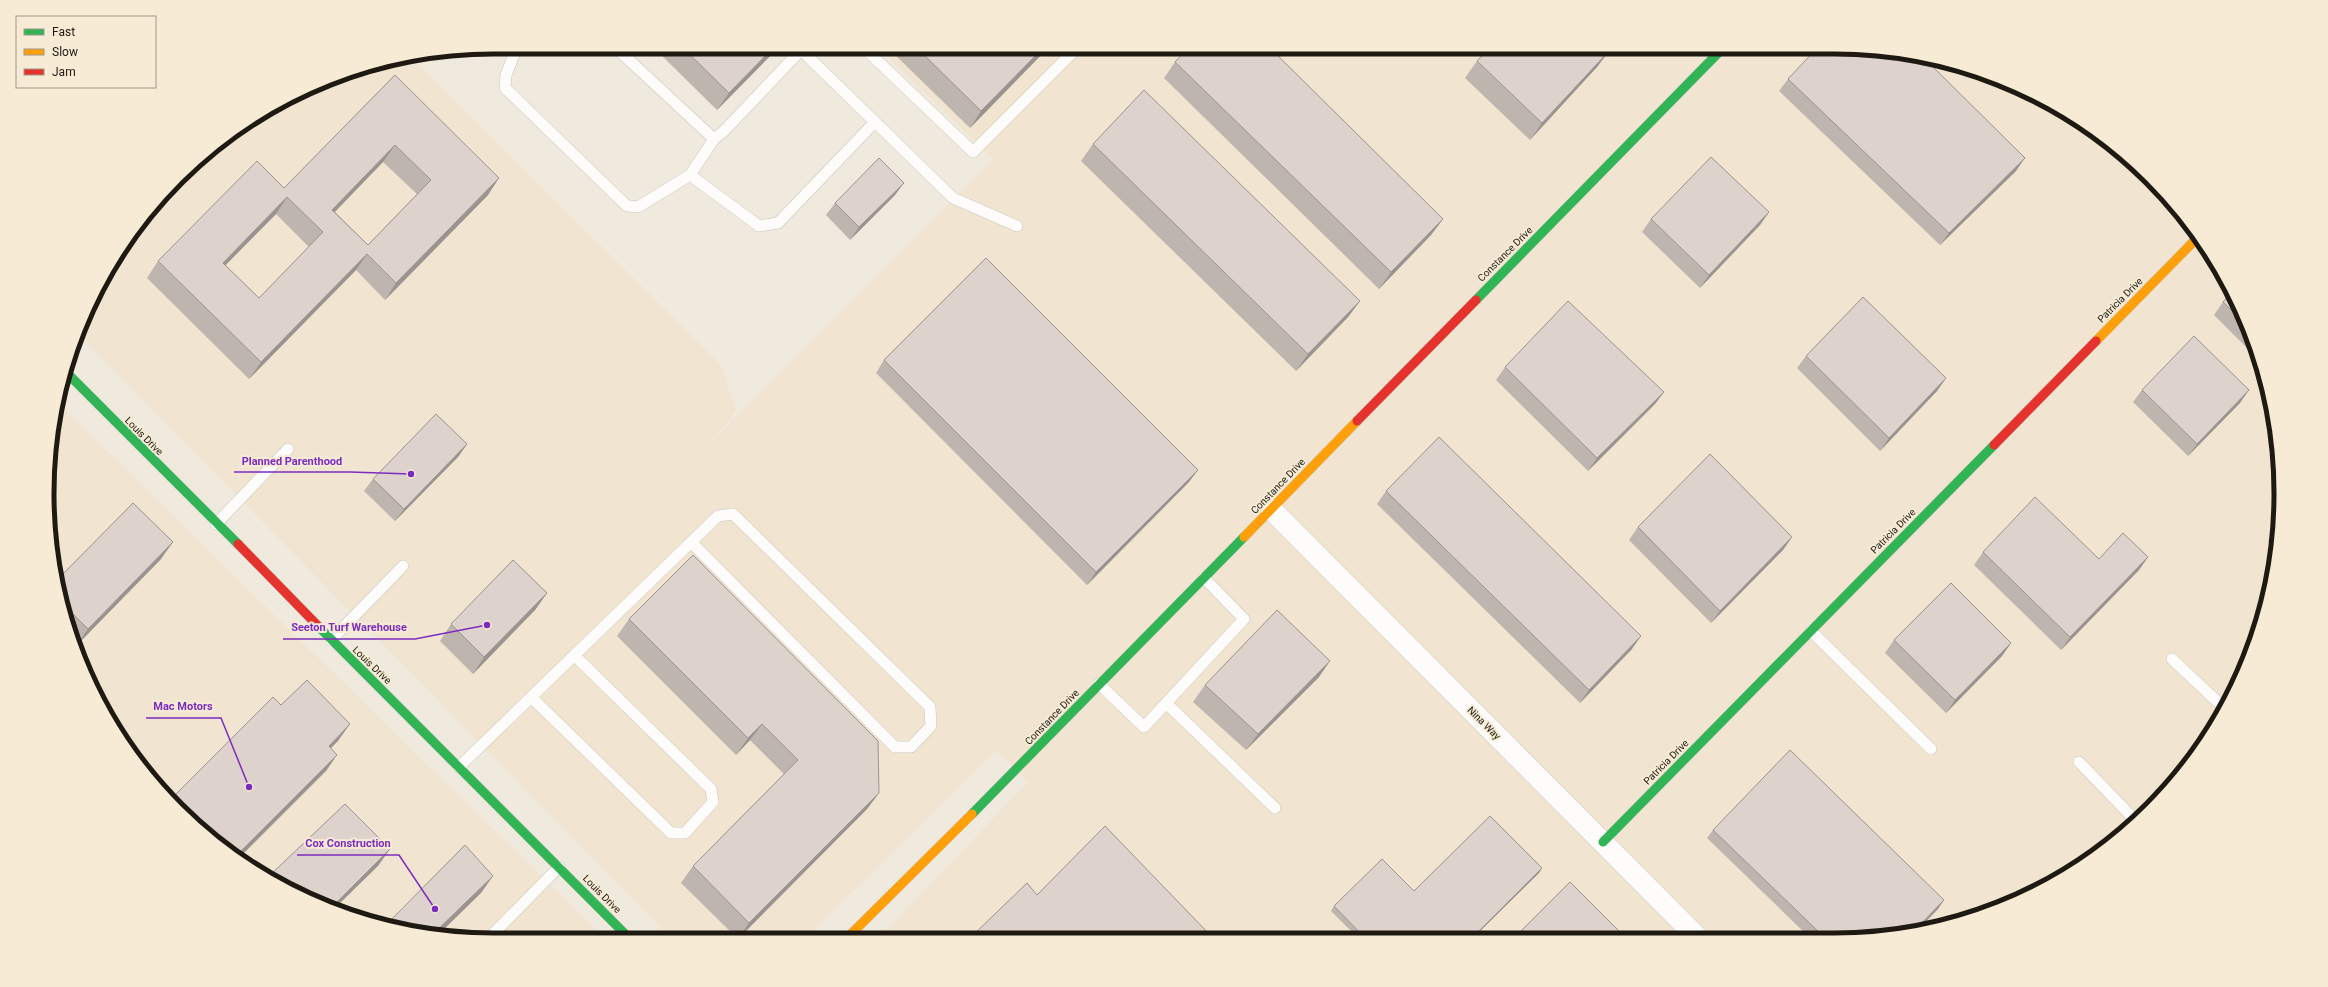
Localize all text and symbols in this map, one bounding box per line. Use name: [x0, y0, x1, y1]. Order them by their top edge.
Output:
legend: [16, 16, 156, 88]
text: Fast: [52, 25, 75, 39]
text: Slow: [52, 45, 78, 59]
text: Jam: [52, 65, 76, 79]
street label: Constance Drive: [1475, 224, 1535, 284]
street label: Patricia Drive: [2095, 275, 2145, 325]
street label: Louis Drive: [123, 415, 165, 457]
callout: Planned Parenthood: [234, 449, 350, 472]
text: Planned Parenthood: [242, 455, 342, 468]
street label: Constance Drive: [1249, 456, 1307, 516]
street label: Patricia Drive: [1868, 506, 1918, 556]
callout: Seeton Turf Warehouse: [283, 616, 415, 639]
text: Seeton Turf Warehouse: [291, 621, 407, 634]
street label: Louis Drive: [351, 644, 393, 686]
street label: Constance Drive: [1023, 687, 1081, 747]
callout: Mac Motors: [146, 695, 221, 718]
text: Mac Motors: [153, 700, 213, 713]
street label: Nina Way: [1465, 704, 1503, 742]
street label: Patricia Drive: [1641, 737, 1691, 787]
callout: Cox Construction: [297, 832, 399, 855]
text: Cox Construction: [305, 837, 391, 850]
street label: Louis Drive: [581, 873, 623, 915]

